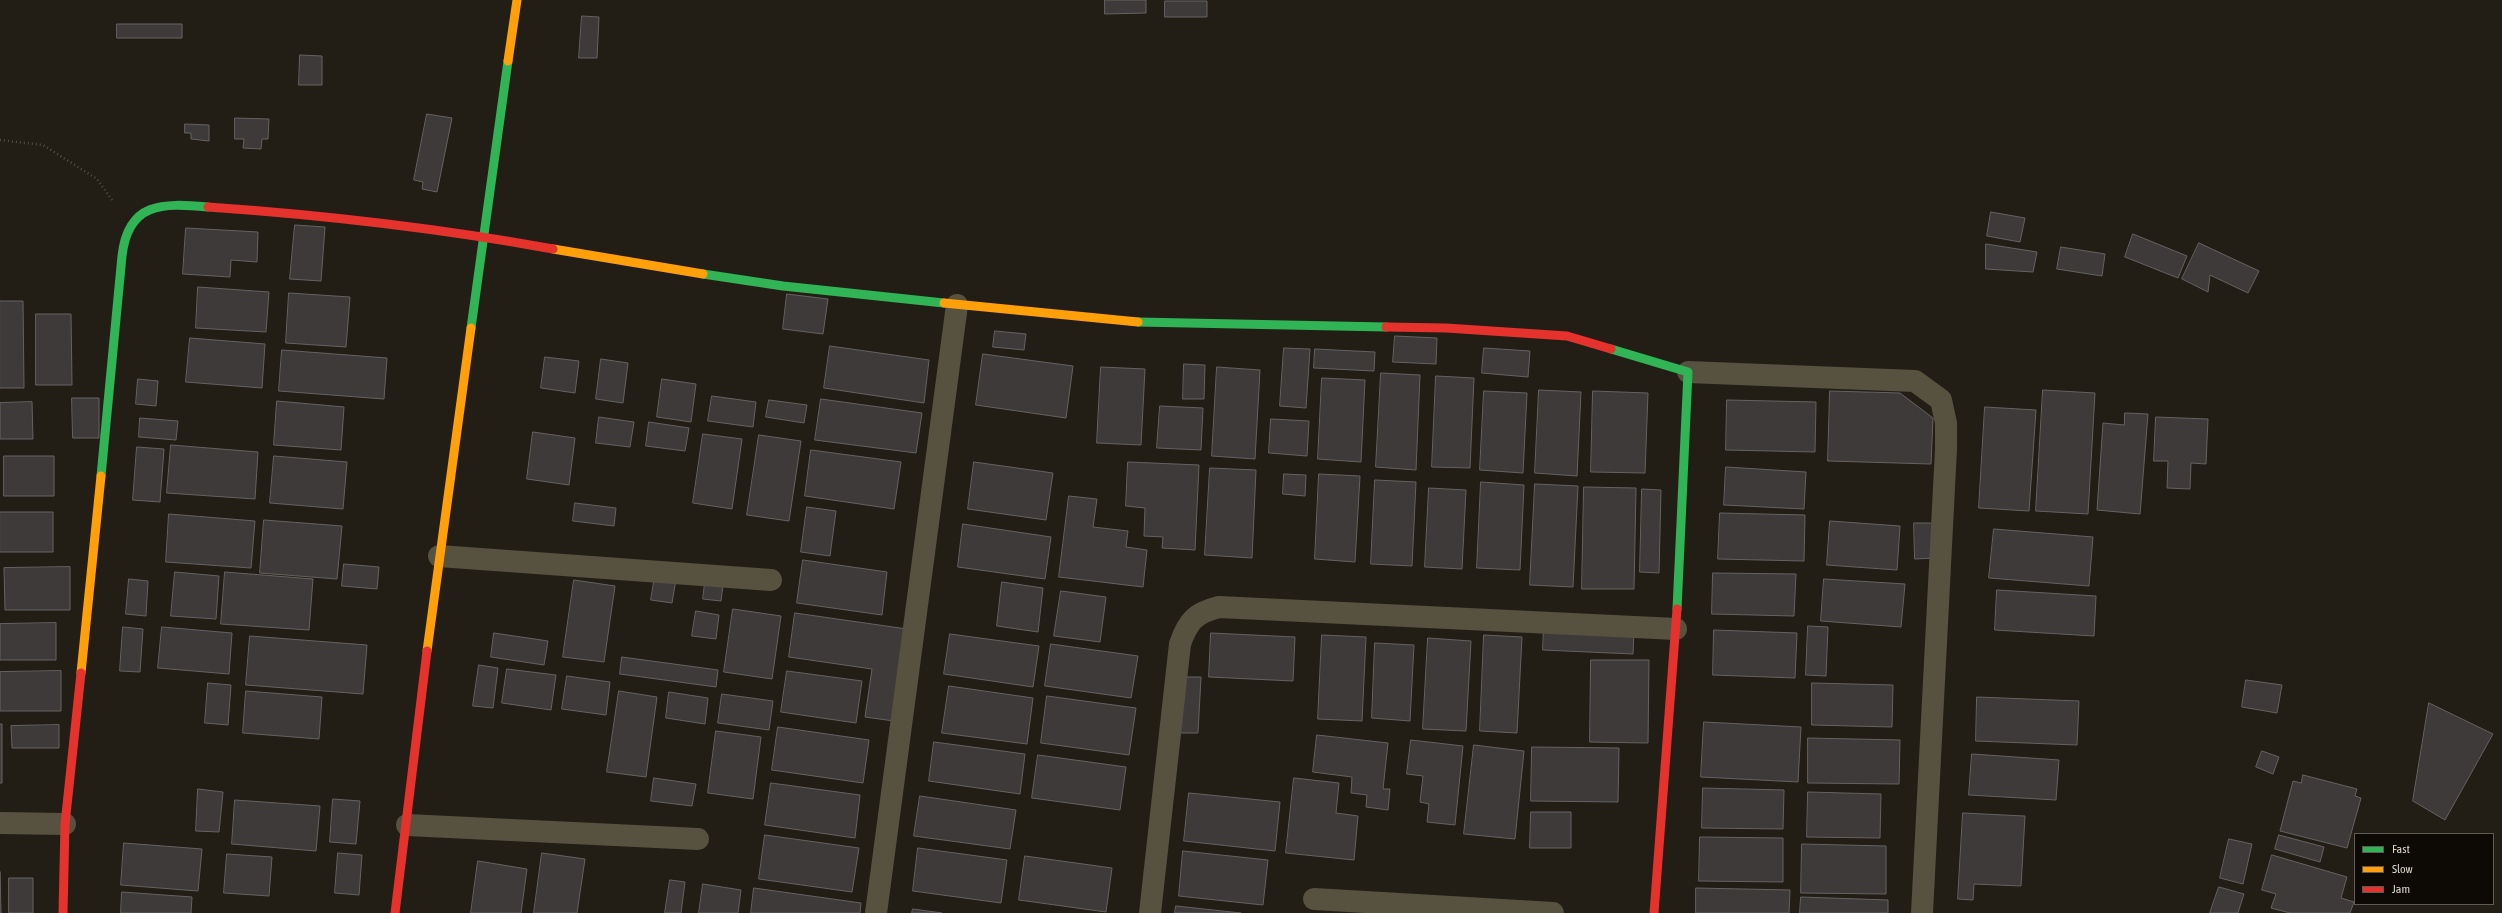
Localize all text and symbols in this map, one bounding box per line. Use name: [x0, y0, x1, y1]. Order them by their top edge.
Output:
legend: [2354, 833, 2494, 905]
text: Fast: [2392, 842, 2410, 856]
text: Slow: [2392, 862, 2413, 876]
text: Jam: [2392, 882, 2410, 896]

